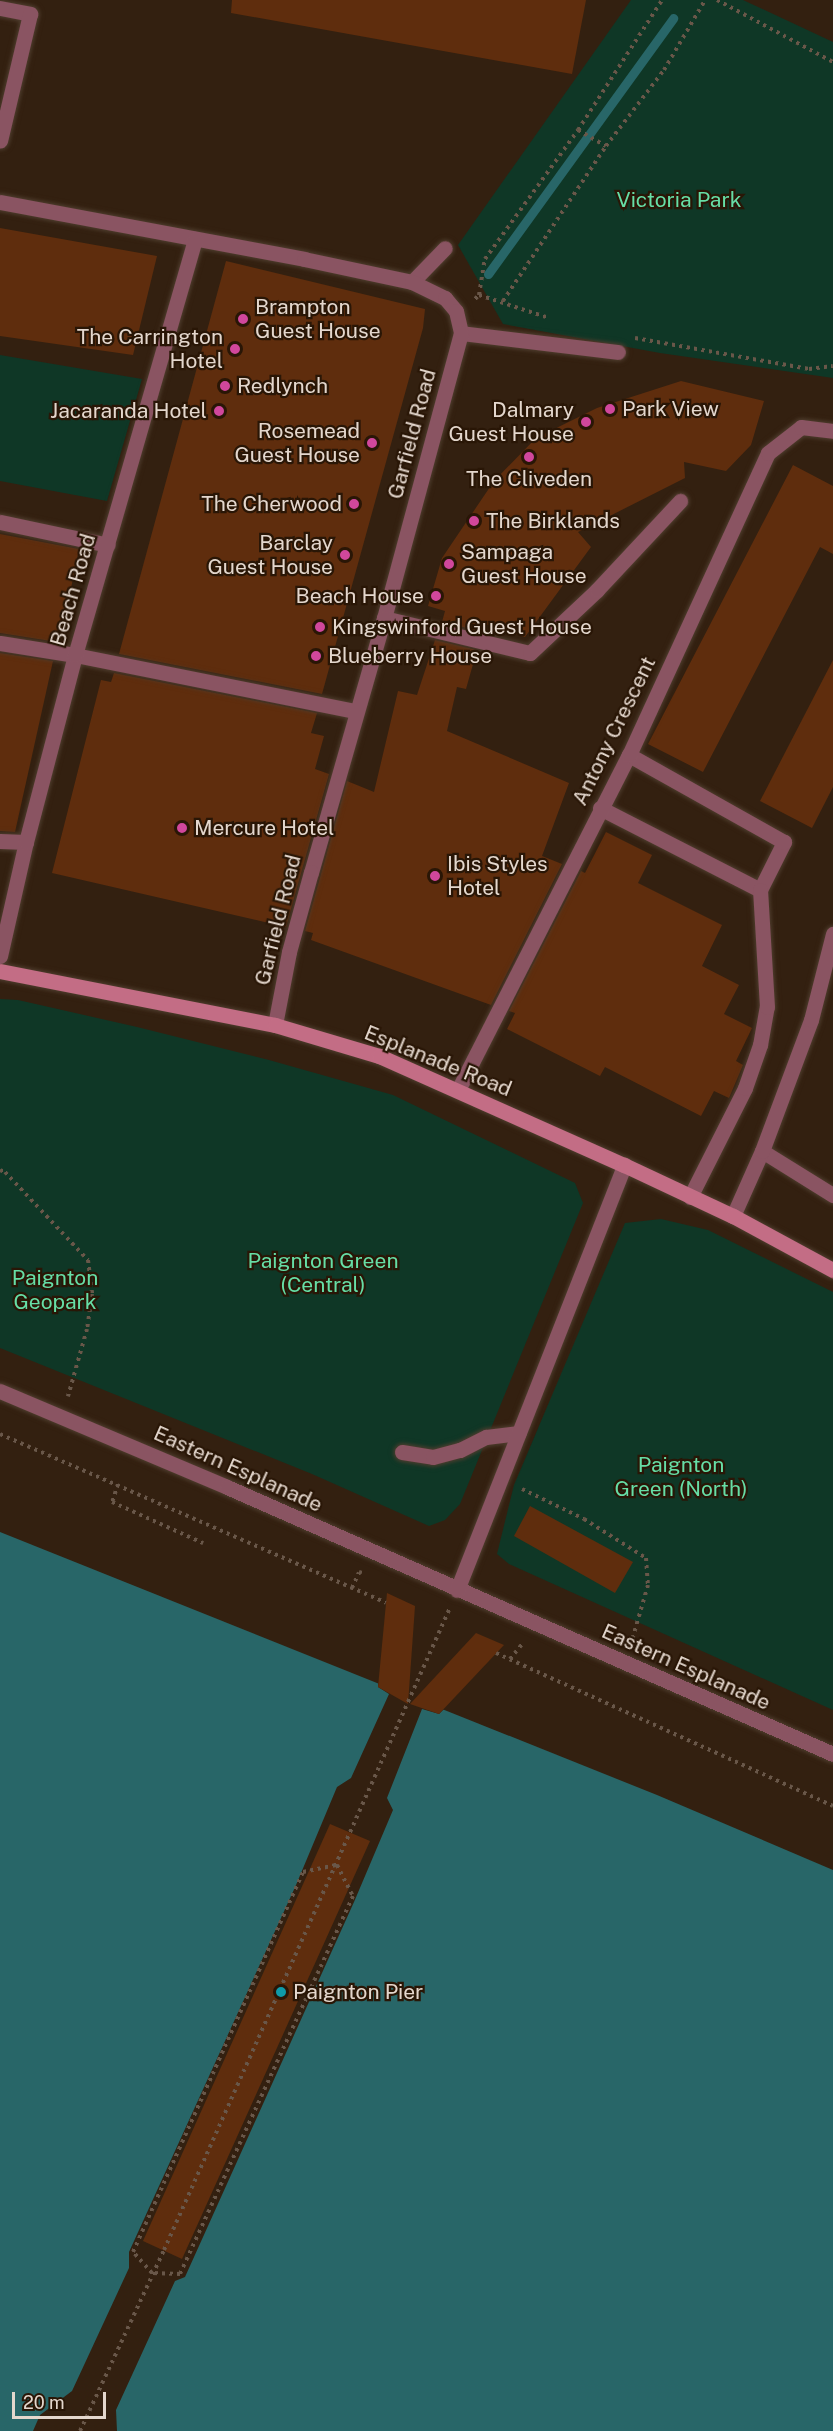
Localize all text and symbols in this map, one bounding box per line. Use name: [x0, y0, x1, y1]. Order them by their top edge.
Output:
park label: Victoria Park: [617, 187, 741, 213]
place label: Brampton Guest House: [255, 294, 381, 344]
marker: Brampton Guest House: [236, 312, 250, 326]
place label: The Carrington Hotel: [77, 324, 223, 374]
marker: The Carrington Hotel: [228, 342, 242, 356]
street label: Garfield Road: [383, 366, 441, 502]
place label: Redlynch: [237, 373, 328, 399]
marker: Redlynch: [218, 379, 232, 393]
place label: Park View: [622, 396, 719, 422]
place label: Dalmary Guest House: [448, 397, 574, 447]
place label: Jacaranda Hotel: [50, 398, 207, 424]
marker: Park View: [603, 402, 617, 416]
marker: Jacaranda Hotel: [212, 404, 226, 418]
marker: Dalmary Guest House: [579, 415, 593, 429]
place label: Rosemead Guest House: [234, 418, 360, 468]
marker: Rosemead Guest House: [365, 436, 379, 450]
marker: The Cliveden: [522, 450, 536, 464]
place label: The Cliveden: [466, 466, 592, 492]
place label: The Cherwood: [201, 491, 342, 517]
marker: The Cherwood: [347, 497, 361, 511]
place label: The Birklands: [486, 508, 620, 534]
marker: The Birklands: [467, 514, 481, 528]
place label: Barclay Guest House: [207, 530, 333, 580]
street label: Beach Road: [45, 531, 101, 649]
place label: Sampaga Guest House: [461, 539, 587, 589]
marker: Barclay Guest House: [338, 548, 352, 562]
marker: Sampaga Guest House: [442, 557, 456, 571]
place label: Beach House: [295, 583, 424, 609]
marker: Beach House: [429, 589, 443, 603]
place label: Kingswinford Guest House: [332, 614, 592, 640]
marker: Kingswinford Guest House: [313, 620, 327, 634]
place label: Blueberry House: [328, 643, 492, 669]
marker: Blueberry House: [309, 649, 323, 663]
street label: Antony Crescent: [567, 652, 661, 810]
place label: Mercure Hotel: [194, 815, 335, 841]
marker: Mercure Hotel: [175, 821, 189, 835]
place label: Ibis Styles Hotel: [447, 851, 548, 901]
street label: Garfield Road: [250, 852, 306, 988]
marker: Ibis Styles Hotel: [428, 869, 442, 883]
street label: Esplanade Road: [361, 1020, 515, 1102]
park label: Paignton Green (Central): [247, 1248, 399, 1298]
park label: Paignton Geopark: [12, 1265, 98, 1315]
street label: Eastern Esplanade: [150, 1420, 326, 1518]
park label: Paignton Green (North): [614, 1452, 748, 1502]
street label: Eastern Esplanade: [598, 1618, 774, 1716]
place label: Paignton Pier: [293, 1979, 423, 2005]
marker: Paignton Pier: [274, 1985, 288, 1999]
scale bar: [15, 2380, 110, 2418]
text: 20 m: [23, 2392, 65, 2413]

